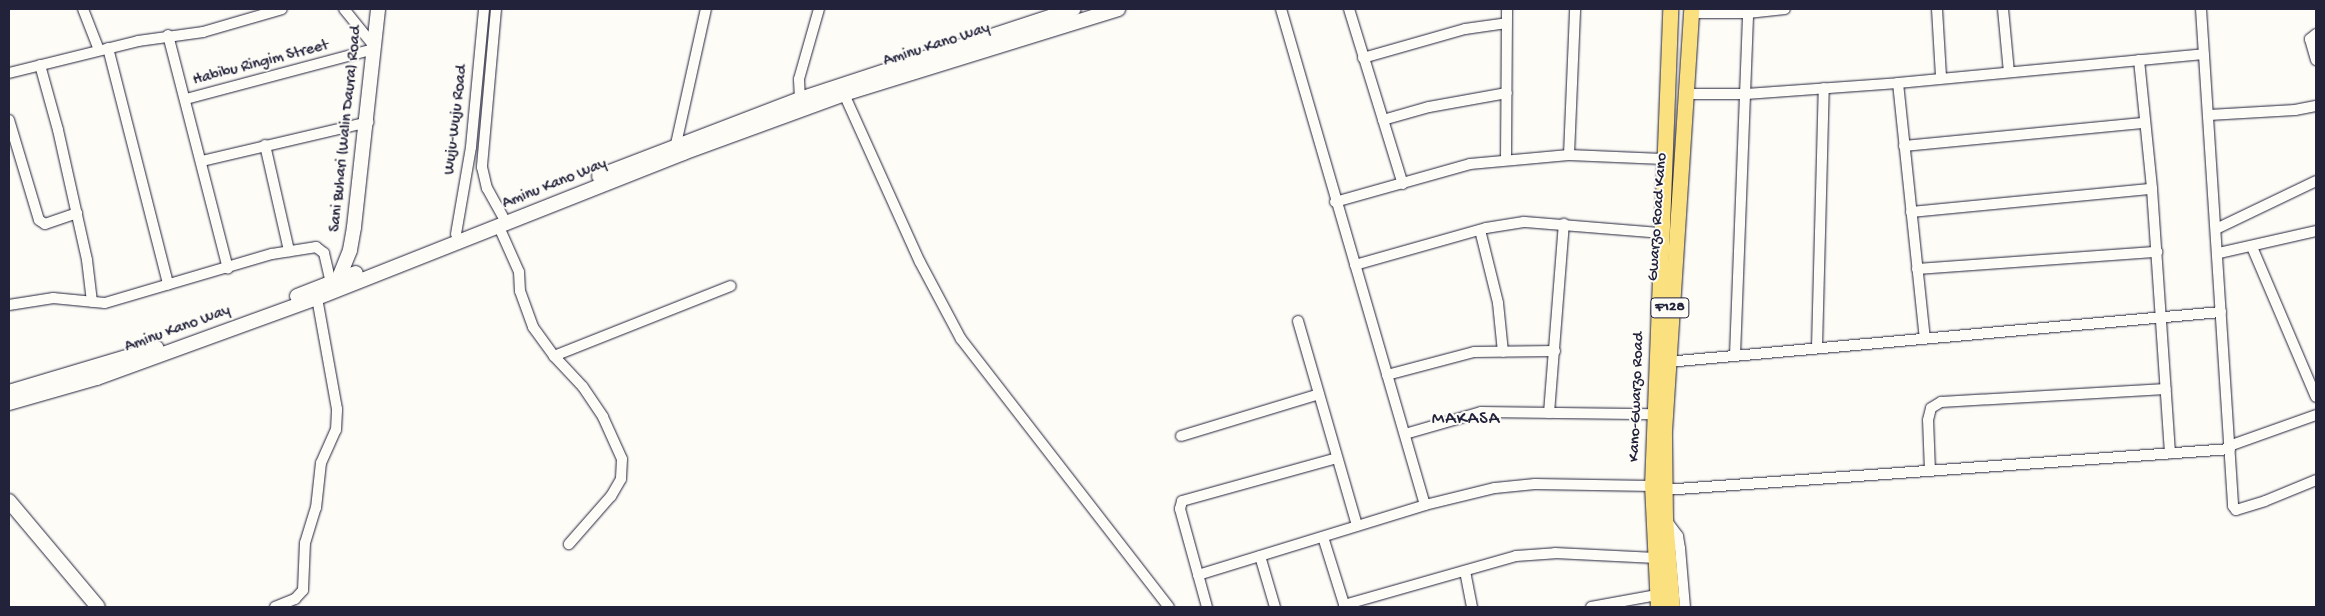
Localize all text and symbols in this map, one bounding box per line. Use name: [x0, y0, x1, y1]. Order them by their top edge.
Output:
street label: Aminu Kano Way: [881, 20, 993, 72]
street label: Sani Buhari (Walin Daura) Road: [327, 25, 367, 233]
street label: Habibu Ringim Street: [191, 37, 331, 91]
street label: Wuju-Wuju Road: [441, 64, 473, 176]
street label: Gwarzo Road Kano: [1645, 152, 1673, 282]
street label: Aminu Kano Way: [500, 155, 610, 215]
road number: F128: [1650, 296, 1690, 320]
street label: Aminu Kano Way: [123, 302, 233, 358]
street label: Kano-Gwarzo Road: [1626, 332, 1650, 462]
district label: MAKASA: [1431, 409, 1501, 431]

